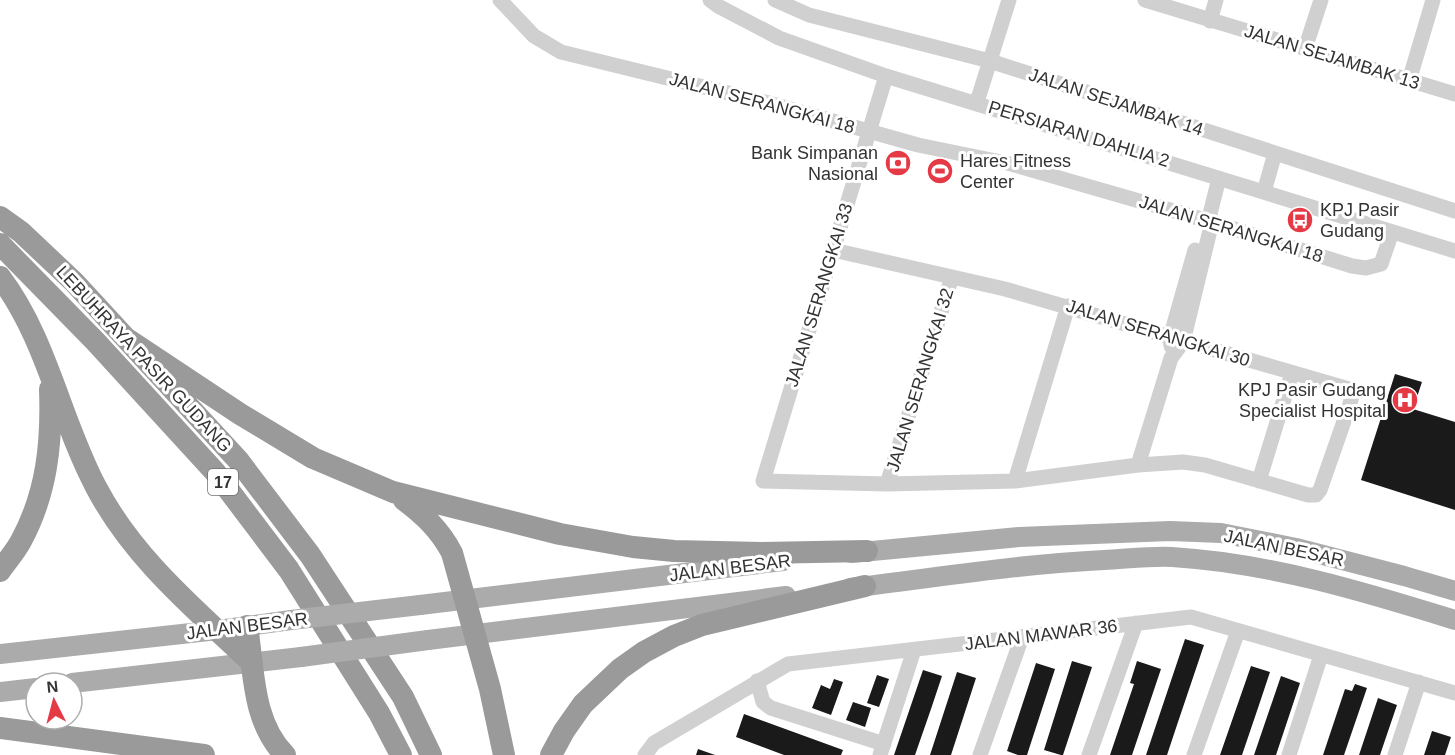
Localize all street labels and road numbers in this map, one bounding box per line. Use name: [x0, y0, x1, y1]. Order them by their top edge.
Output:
street label: JALAN SEJAMBAK 13: [1242, 21, 1422, 93]
street label: JALAN SEJAMBAK 14: [1026, 64, 1206, 140]
street label: JALAN SERANGKAI 18: [667, 69, 857, 137]
street label: PERSIARAN DAHLIA 2: [986, 97, 1172, 171]
street label: JALAN SERANGKAI 18: [1137, 192, 1325, 266]
street label: JALAN SERANGKAI 33: [782, 201, 856, 389]
street label: LEBUHRAYA PASIR GUDANG: [52, 262, 236, 456]
street label: JALAN SERANGKAI 32: [883, 286, 957, 474]
street label: JALAN SERANGKAI 30: [1064, 296, 1252, 370]
road number: 17: [208, 469, 238, 495]
street label: JALAN BESAR: [1222, 526, 1346, 570]
street label: JALAN BESAR: [668, 551, 792, 585]
street label: JALAN BESAR: [185, 609, 309, 643]
street label: JALAN MAWAR 36: [964, 616, 1118, 654]

